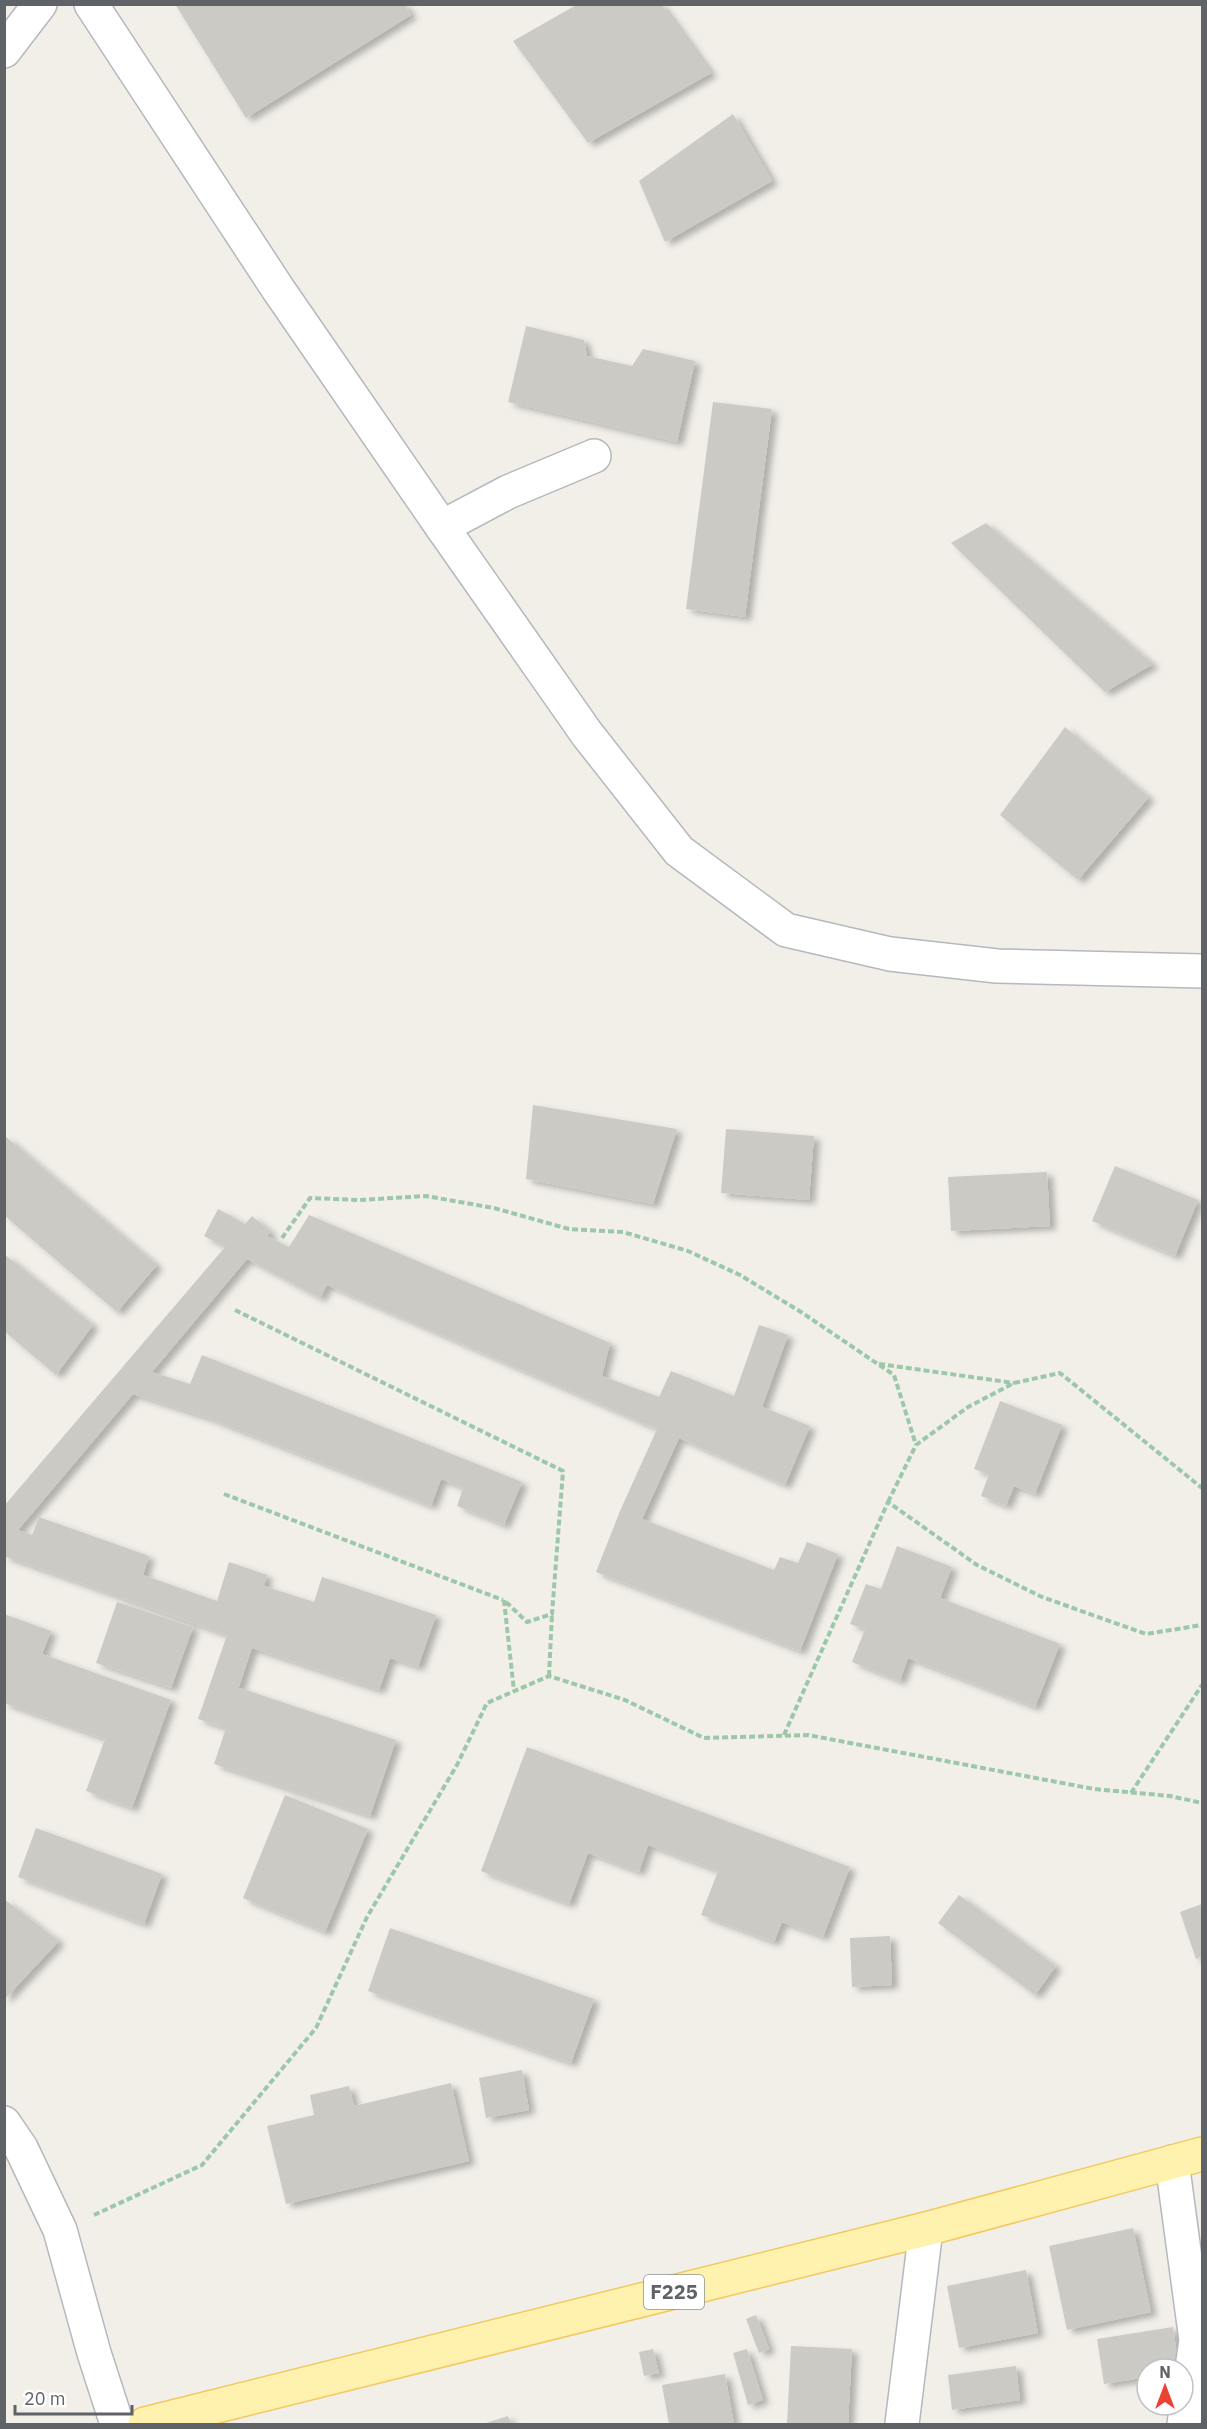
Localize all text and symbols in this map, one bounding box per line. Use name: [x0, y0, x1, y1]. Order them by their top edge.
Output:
road number: F225: [644, 2275, 704, 2309]
north arrow: [1135, 2357, 1195, 2417]
text: N: [1159, 2362, 1171, 2382]
scale bar: [15, 2378, 132, 2416]
text: 20 m: [24, 2387, 66, 2410]

